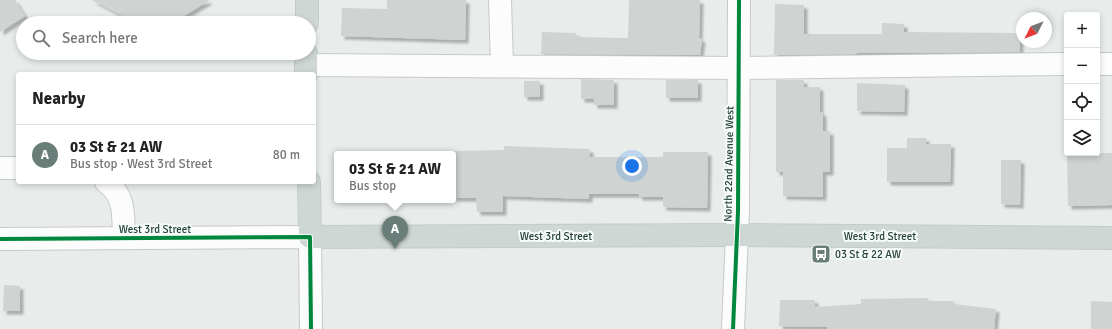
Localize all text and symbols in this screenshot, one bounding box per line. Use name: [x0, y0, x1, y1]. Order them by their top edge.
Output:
north arrow: [1016, 12, 1052, 48]
map controls: [1064, 12, 1100, 156]
button: +: [1064, 12, 1100, 48]
search box: [16, 16, 316, 60]
icon: search: [30, 27, 52, 49]
text: Search here: [62, 29, 138, 47]
button: −: [1064, 48, 1100, 84]
button: locate: [1064, 84, 1100, 120]
text: Nearby: [32, 88, 85, 109]
street label: North 22nd Avenue West: [721, 106, 737, 222]
button: layers: [1064, 120, 1100, 156]
text: 03 St & 21 AW: [70, 138, 162, 156]
text: A: [41, 147, 49, 163]
text: 80 m: [273, 147, 300, 163]
popup: [334, 151, 456, 203]
text: Bus stop · West 3rd Street: [70, 156, 212, 172]
your location: [622, 156, 642, 176]
text: 03 St & 21 AW: [349, 160, 441, 178]
text: Bus stop: [349, 178, 396, 194]
pin: A: [382, 216, 408, 249]
street label: West 3rd Street: [119, 223, 191, 236]
street label: West 3rd Street: [520, 230, 592, 243]
street label: West 3rd Street: [844, 230, 916, 243]
bus stop icon: 03 St & 22 AW: [810, 243, 832, 265]
place label: 03 St & 22 AW: [835, 248, 902, 261]

